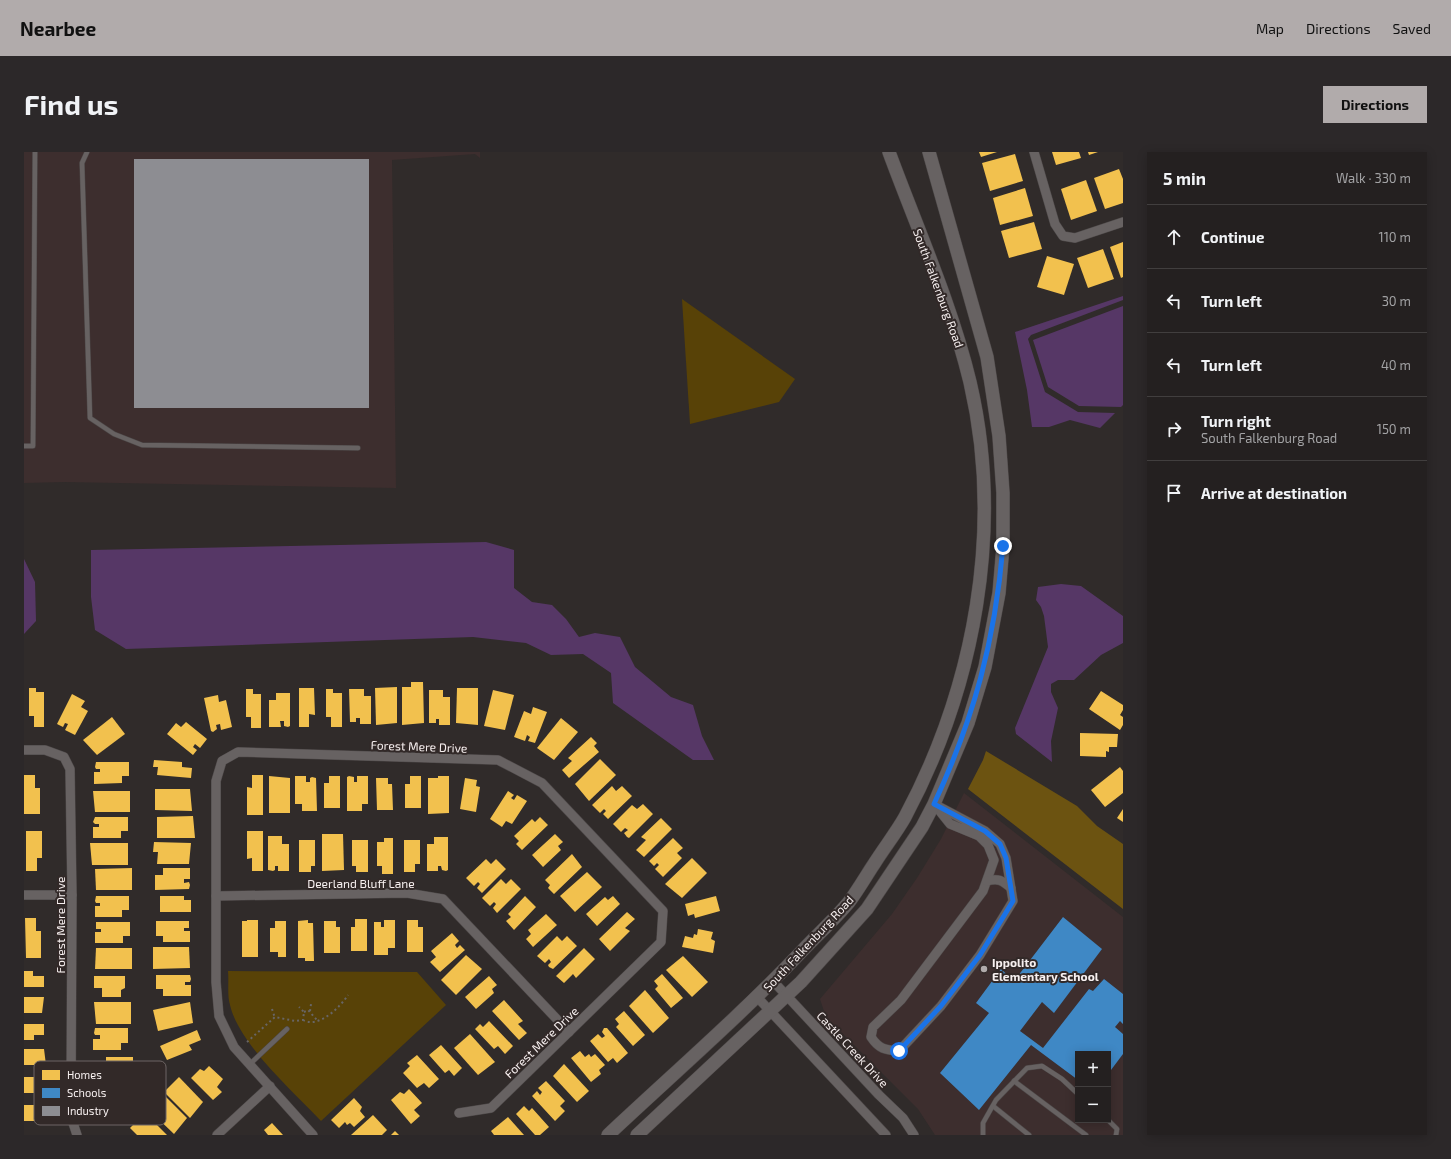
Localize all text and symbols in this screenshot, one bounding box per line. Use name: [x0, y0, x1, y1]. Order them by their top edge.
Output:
text: Nearbee: [20, 17, 96, 40]
text: Map: [1256, 20, 1284, 37]
text: Directions: [1306, 20, 1371, 37]
text: Saved: [1393, 20, 1431, 37]
button: Directions: [1323, 86, 1427, 123]
text: Find us: [24, 87, 118, 121]
text: 5 min: [1163, 168, 1206, 188]
text: Walk · 330 m: [1336, 170, 1411, 186]
icon: ahead: [1163, 226, 1185, 248]
street label: South Falkenburg Road: [911, 227, 967, 349]
text: Continue: [1201, 228, 1264, 246]
text: 110 m: [1379, 229, 1411, 245]
icon: left: [1163, 290, 1185, 312]
text: Turn left: [1201, 292, 1262, 310]
text: 30 m: [1382, 293, 1411, 309]
icon: left: [1163, 354, 1185, 376]
text: Turn left: [1201, 356, 1262, 374]
text: 40 m: [1381, 357, 1411, 373]
text: Turn right: [1201, 412, 1271, 430]
icon: right: [1163, 418, 1185, 440]
text: 150 m: [1377, 421, 1411, 437]
text: South Falkenburg Road: [1201, 430, 1337, 446]
icon: arrive: [1163, 482, 1185, 504]
text: Arrive at destination: [1201, 484, 1347, 502]
route end: [994, 537, 1012, 555]
street label: Forest Mere Drive: [370, 737, 468, 755]
street label: Deerland Bluff Lane: [307, 876, 415, 890]
street label: Forest Mere Drive: [53, 877, 67, 973]
street label: South Falkenburg Road: [760, 892, 856, 994]
place label: Ippolito Elementary School: [992, 955, 1099, 984]
marker: Ippolito Elementary School: [979, 964, 989, 974]
street label: Forest Mere Drive: [501, 1003, 581, 1081]
street label: Castle Creek Drive: [814, 1008, 892, 1090]
route start: [890, 1042, 908, 1060]
map controls: [1075, 1051, 1111, 1123]
button: +: [1075, 1051, 1111, 1087]
legend: [34, 1061, 166, 1125]
text: Homes: [67, 1068, 102, 1081]
text: Schools: [67, 1086, 107, 1099]
button: −: [1075, 1087, 1111, 1123]
text: Industry: [67, 1104, 109, 1117]

